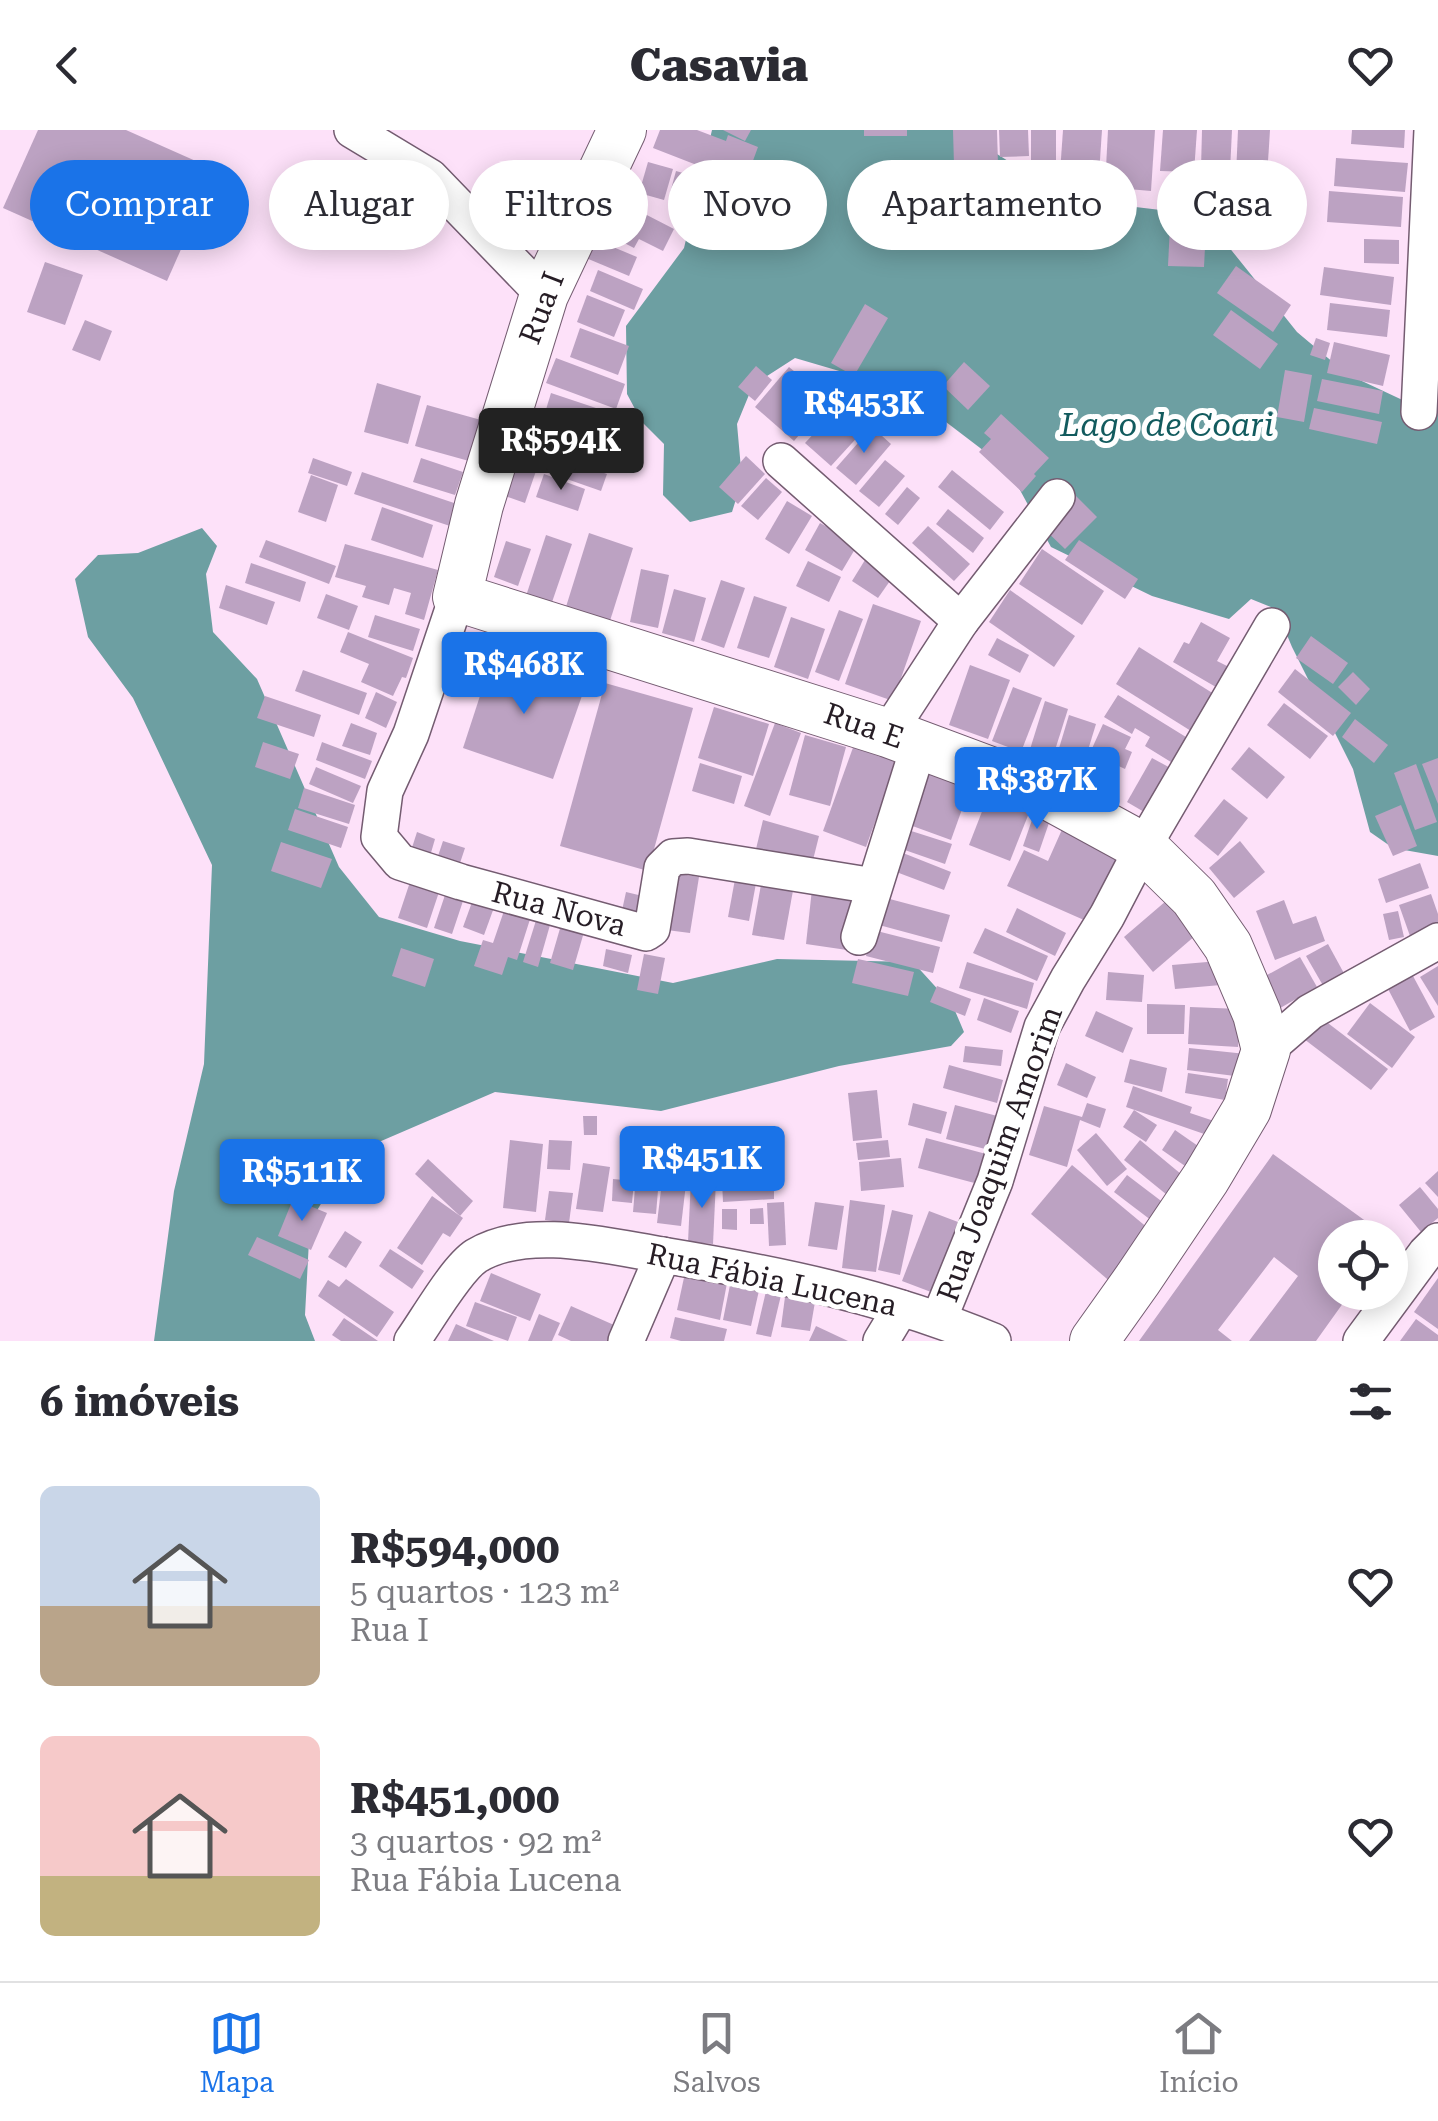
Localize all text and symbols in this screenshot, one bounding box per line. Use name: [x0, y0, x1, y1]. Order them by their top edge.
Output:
icon: back: [40, 38, 95, 93]
icon: heart: [1343, 38, 1398, 93]
text: Casavia: [630, 39, 808, 92]
chip: Comprar: [30, 160, 249, 250]
chip: Alugar: [269, 160, 449, 250]
chip: Filtros: [469, 160, 648, 250]
chip: Novo: [668, 160, 827, 250]
chip: Apartamento: [847, 160, 1137, 250]
chip: Casa: [1157, 160, 1307, 250]
street label: Rua I: [512, 267, 571, 349]
pin: R$453K: [783, 371, 945, 456]
text: R$453K: [804, 384, 924, 422]
water label: Lago de Coari: [1059, 406, 1274, 444]
pin: R$594K: [480, 408, 642, 493]
text: R$594K: [501, 421, 621, 459]
pin: R$468K: [443, 632, 605, 717]
text: R$468K: [464, 645, 584, 683]
street label: Rua E: [820, 696, 909, 755]
pin: R$387K: [956, 747, 1118, 832]
text: R$387K: [977, 760, 1097, 798]
street label: Rua Nova: [488, 874, 630, 943]
street label: Rua Joaquim Amorim: [930, 1001, 1069, 1306]
pin: R$451K: [621, 1126, 783, 1211]
pin: R$511K: [221, 1139, 383, 1224]
text: R$451K: [642, 1139, 762, 1177]
text: R$511K: [242, 1152, 362, 1190]
map controls: [1318, 1220, 1408, 1310]
button: locate: [1318, 1220, 1408, 1310]
street label: Rua Fábia Lucena: [644, 1236, 900, 1323]
icon: filters: [1343, 1374, 1398, 1429]
text: 6 imóveis: [40, 1377, 239, 1426]
text: R$594,000: [350, 1524, 559, 1573]
icon: home: [120, 1526, 240, 1646]
icon: heart: [1343, 1559, 1398, 1614]
text: 5 quartos · 123 m²: [350, 1573, 619, 1611]
text: Rua I: [350, 1611, 429, 1649]
text: R$451,000: [350, 1774, 559, 1823]
icon: home: [120, 1776, 240, 1896]
icon: heart: [1343, 1809, 1398, 1864]
text: 3 quartos · 92 m²: [350, 1823, 602, 1861]
text: Rua Fábia Lucena: [350, 1861, 621, 1899]
tab: Mapa: [199, 2006, 274, 2099]
tab: Salvos: [673, 2006, 761, 2099]
tab: Início: [1159, 2006, 1239, 2099]

